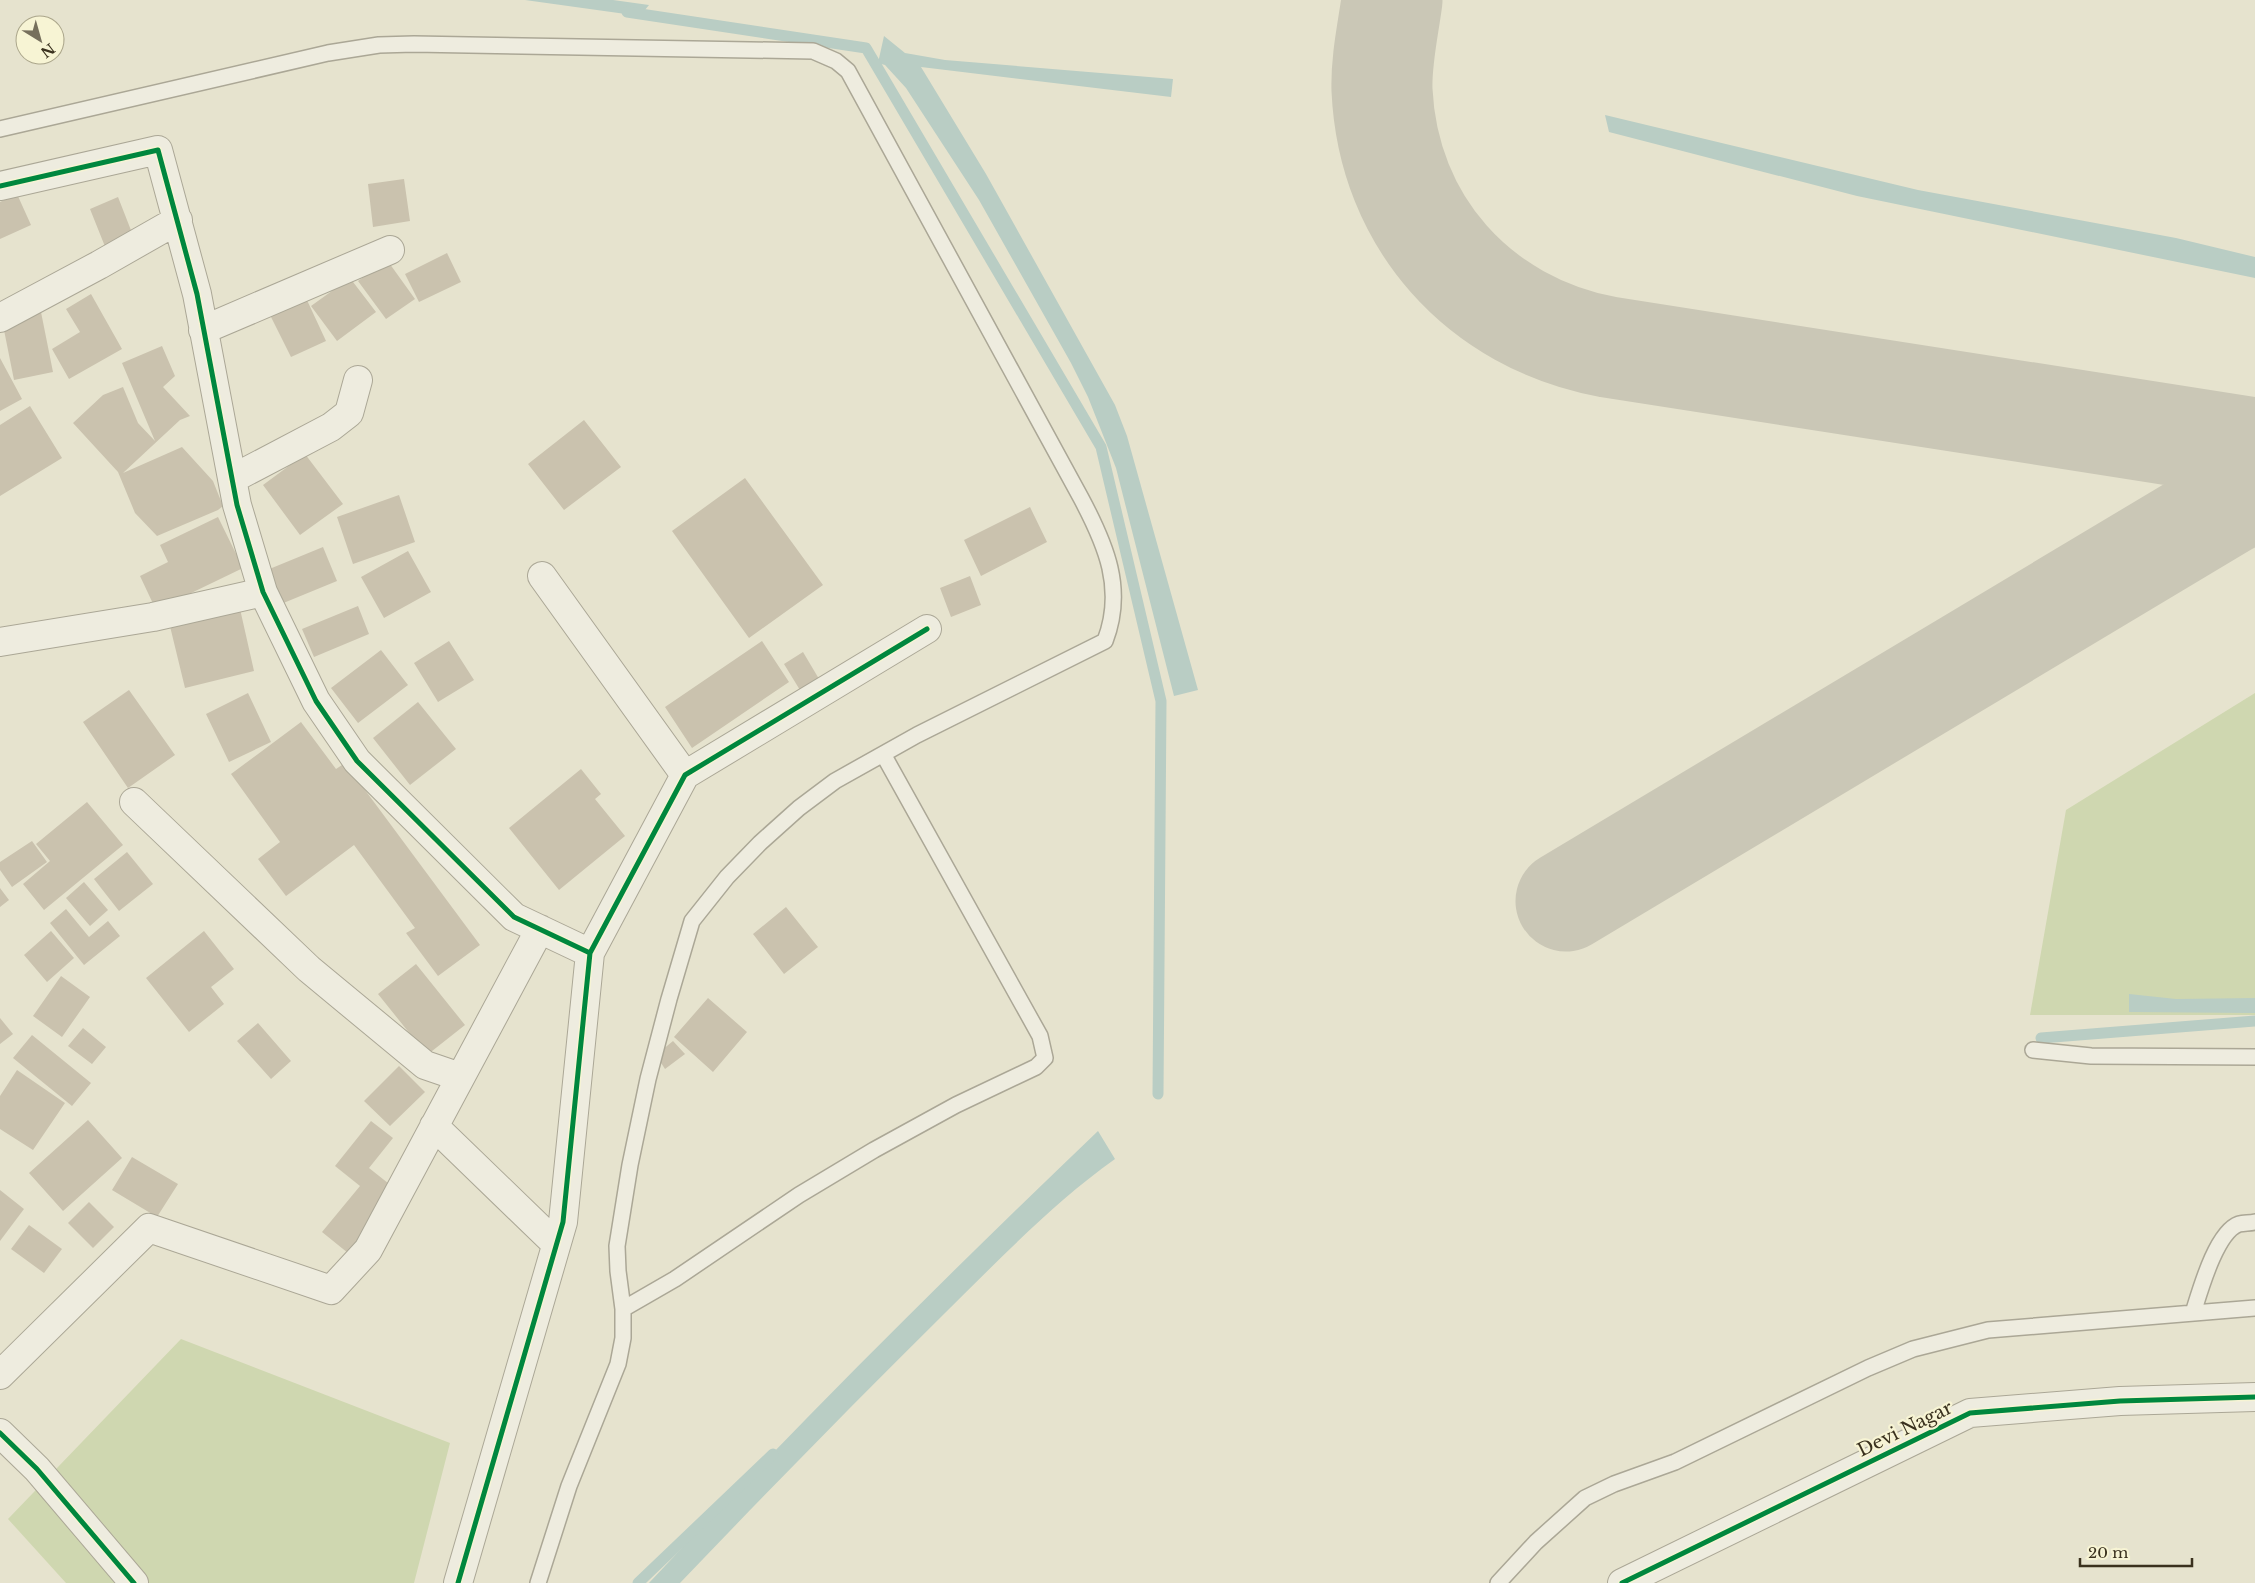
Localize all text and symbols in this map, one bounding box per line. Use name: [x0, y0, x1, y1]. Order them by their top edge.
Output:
north arrow: [15, 15, 65, 65]
text: N: [37, 39, 58, 62]
street label: Devi Nagar: [1854, 1396, 1957, 1462]
scale bar: [2080, 1536, 2192, 1568]
text: 20 m: [2088, 1543, 2128, 1562]

